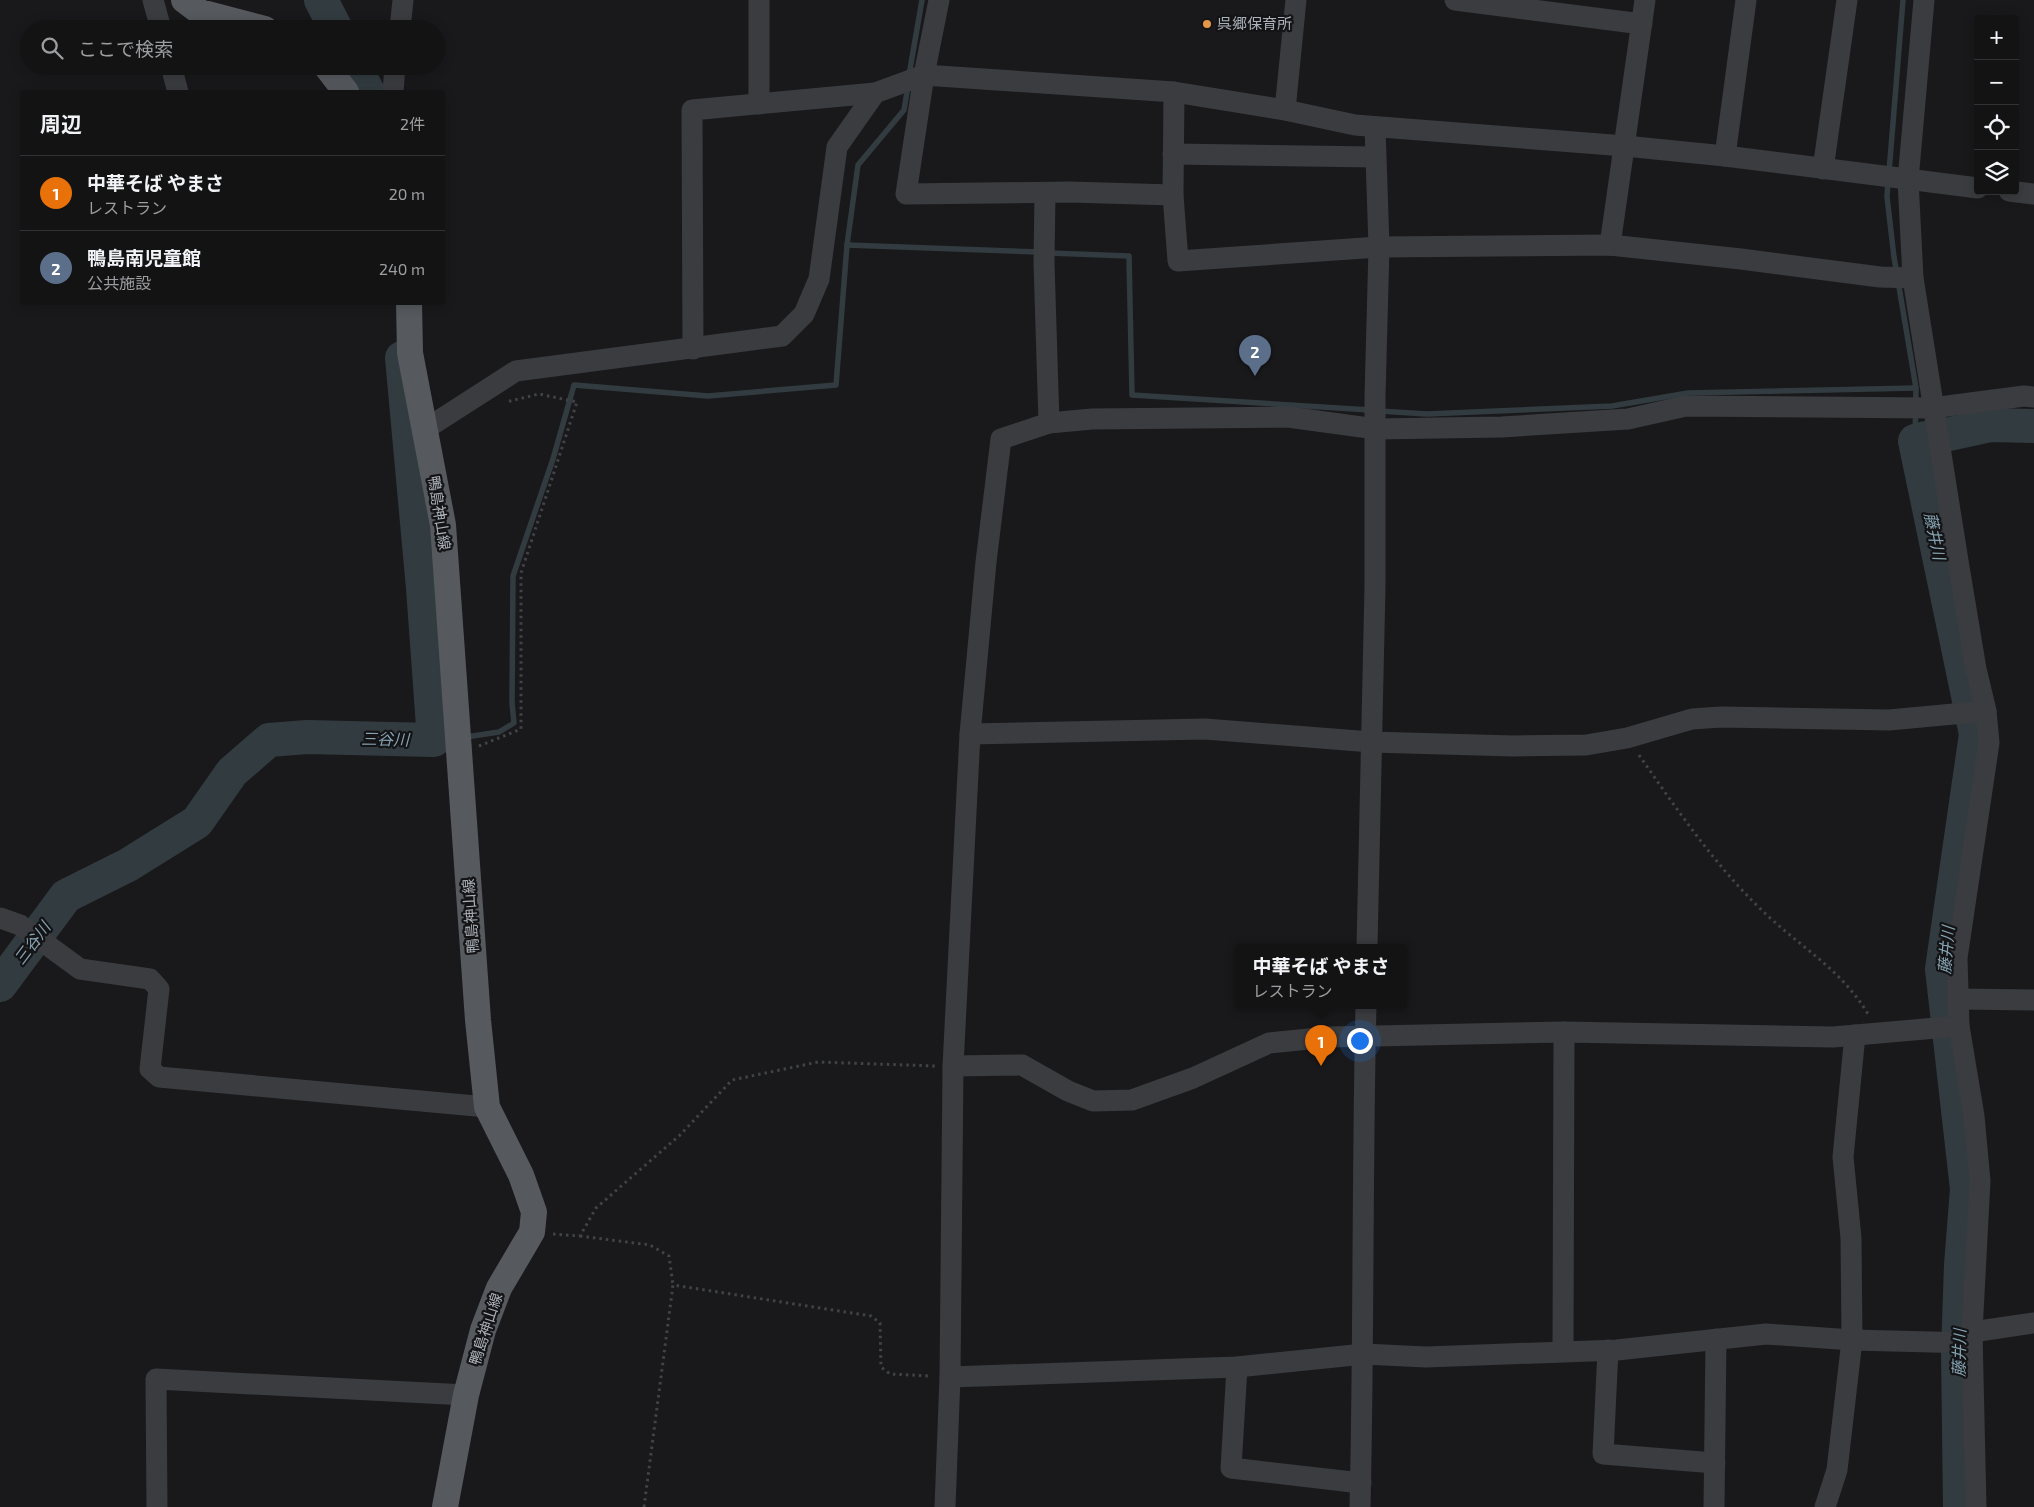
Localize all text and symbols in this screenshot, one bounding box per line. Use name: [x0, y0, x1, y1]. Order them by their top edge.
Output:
place label: 呉郷保育所: [1217, 14, 1292, 32]
map controls: [1974, 15, 2019, 195]
button: +: [1974, 15, 2019, 60]
marker: 呉郷保育所: [1201, 18, 1213, 30]
search box: [20, 20, 445, 75]
icon: search: [38, 34, 66, 62]
text: ここで検索: [78, 37, 173, 60]
button: −: [1974, 60, 2019, 105]
button: locate: [1974, 105, 2019, 150]
text: 周辺: [40, 111, 82, 136]
text: 2件: [400, 114, 425, 133]
button: layers: [1974, 150, 2019, 195]
text: 中華そば やまさ: [87, 171, 224, 194]
text: 1: [53, 184, 59, 203]
text: 20 m: [389, 184, 425, 203]
text: レストラン: [87, 198, 167, 217]
text: 鴨島南児童館: [87, 246, 201, 269]
text: 2: [51, 259, 61, 278]
text: 240 m: [379, 259, 425, 278]
text: 公共施設: [87, 273, 151, 292]
pin: 2: [1239, 335, 1271, 376]
street label: 鴨島神山線: [425, 474, 455, 551]
water label: 藤井川: [1921, 510, 1950, 563]
water label: 三谷川: [361, 729, 411, 748]
street label: 鴨島神山線: [458, 878, 482, 954]
water label: 三谷川: [10, 916, 55, 968]
water label: 藤井川: [1934, 923, 1957, 975]
popup: [1235, 944, 1407, 1009]
text: 中華そば やまさ: [1252, 954, 1390, 977]
text: レストラン: [1252, 981, 1332, 1000]
pin: 1: [1305, 1025, 1337, 1066]
your location: [1347, 1028, 1373, 1054]
street label: 鴨島神山線: [465, 1290, 505, 1367]
water label: 藤井川: [1949, 1327, 1968, 1377]

